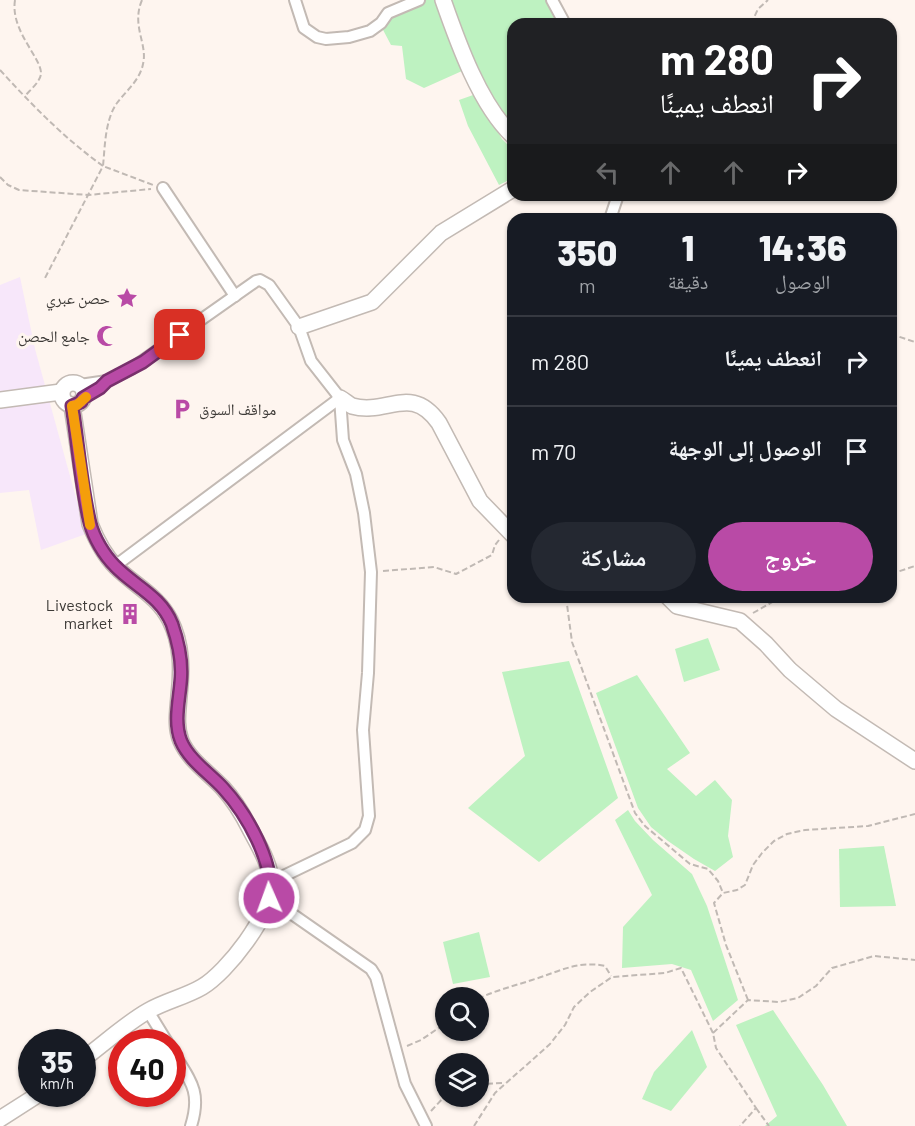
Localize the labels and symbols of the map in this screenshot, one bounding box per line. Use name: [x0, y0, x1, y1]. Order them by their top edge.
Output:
place icon: حصن عبري: [115, 286, 139, 310]
place label: حصن عبري: [46, 288, 110, 311]
pin: [154, 309, 205, 360]
mosque icon: جامع الحصن: [95, 324, 119, 348]
place label: جامع الحصن: [18, 326, 90, 347]
parking icon: مواقف السوق: [170, 397, 194, 421]
place label: مواقف السوق: [199, 399, 276, 420]
place label: Livestock market: [46, 595, 113, 632]
building icon: Livestock market: [118, 602, 142, 626]
position arrow: [237, 866, 301, 930]
speed limit sign: 40: [108, 1029, 186, 1107]

